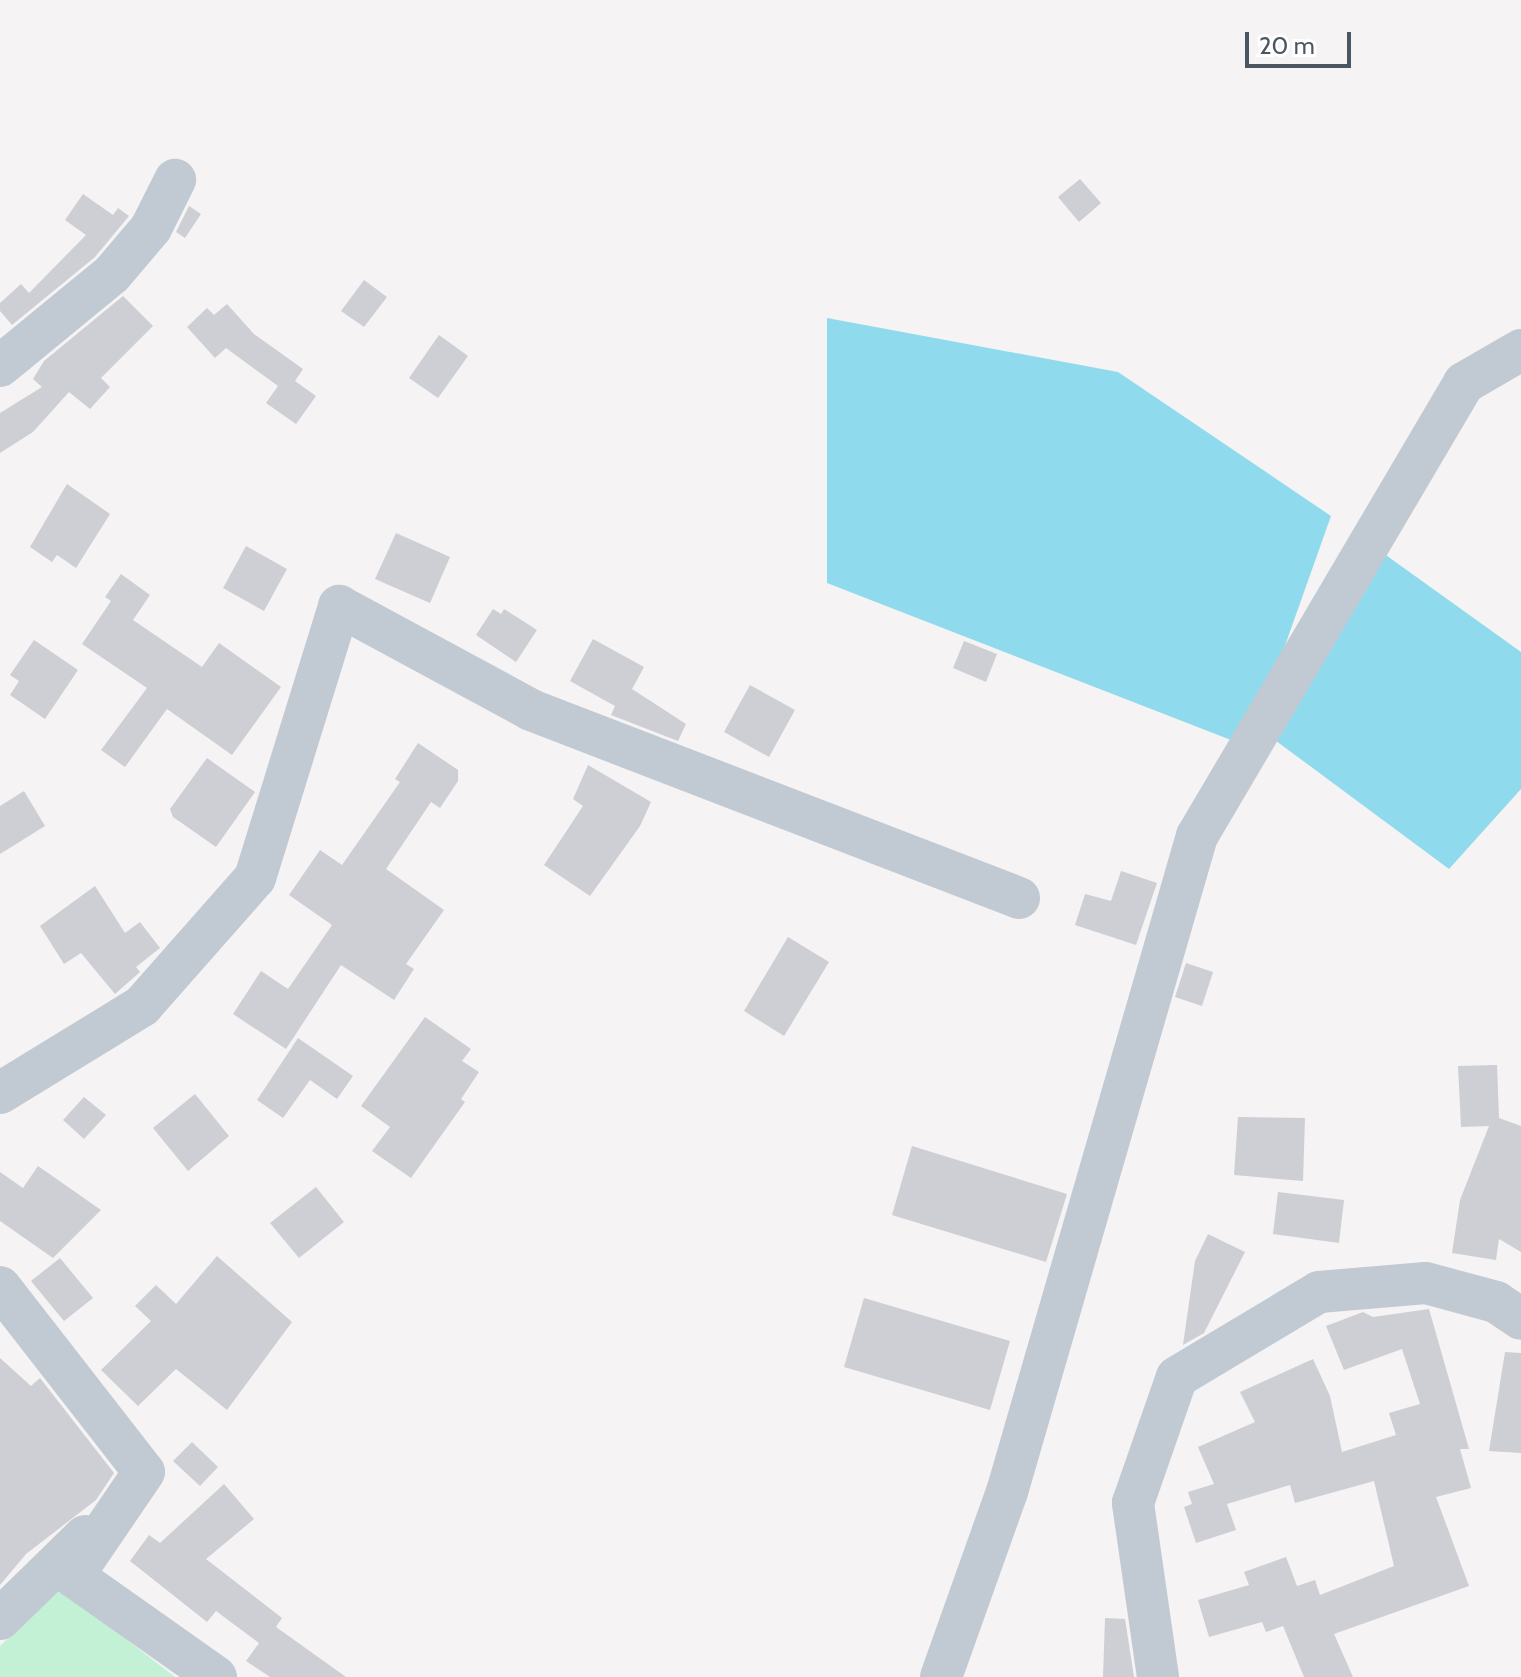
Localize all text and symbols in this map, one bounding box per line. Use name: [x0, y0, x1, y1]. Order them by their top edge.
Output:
scale bar: [1249, 16, 1355, 66]
text: 20 m: [1259, 31, 1315, 60]

